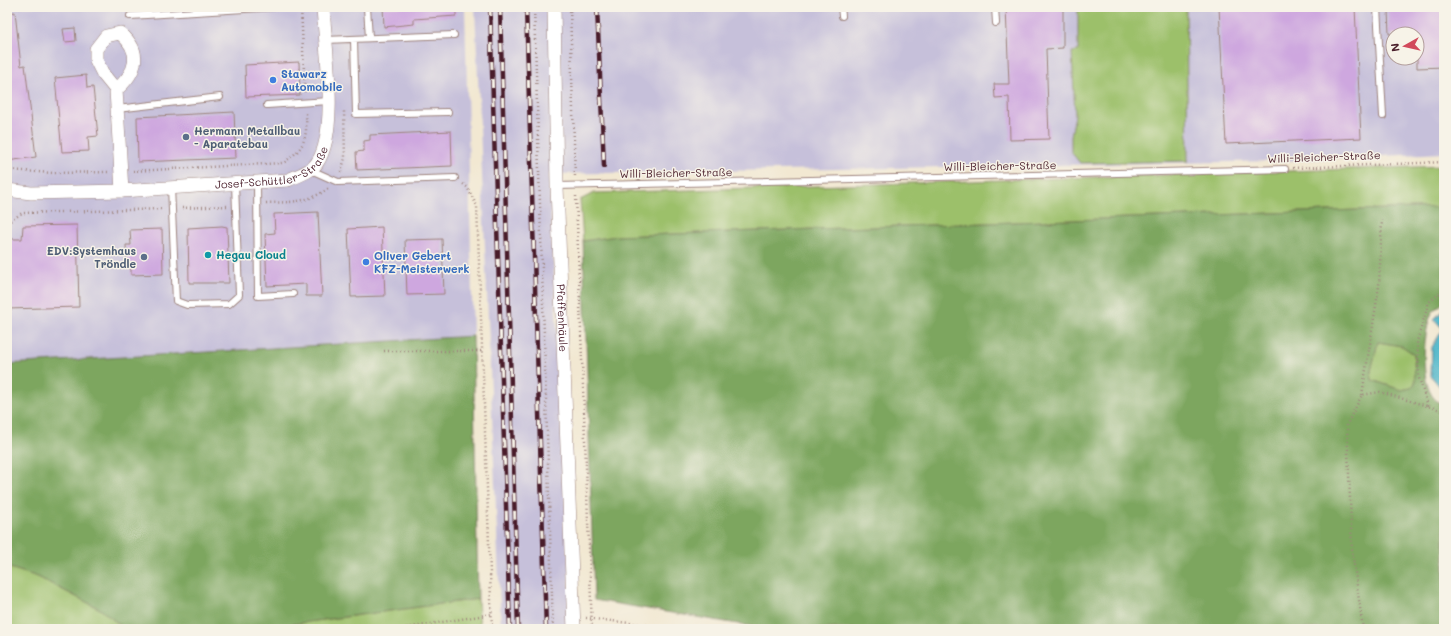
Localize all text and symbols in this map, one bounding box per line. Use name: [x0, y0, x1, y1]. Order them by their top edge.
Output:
north arrow: [1385, 26, 1425, 66]
text: N: [1387, 42, 1403, 53]
place label: Stawarz Automobile: [281, 66, 343, 94]
marker: Stawarz Automobile: [268, 75, 278, 85]
place label: Hermann Metallbau - Aparatebau: [194, 123, 300, 151]
marker: Hermann Metallbau - Aparatebau: [181, 132, 191, 142]
street label: Josef-Schüttler-Straße: [214, 144, 331, 192]
street label: Willi-Bleicher-Straße: [1267, 147, 1381, 166]
street label: Willi-Bleicher-Straße: [943, 157, 1057, 174]
street label: Willi-Bleicher-Straße: [619, 164, 733, 181]
place label: EDV:Systemhaus Tröndle: [47, 243, 136, 271]
place label: Hegau Cloud: [216, 247, 286, 262]
place label: Oliver Gebert KFZ-Meisterwerk: [374, 248, 469, 276]
marker: Hegau Cloud: [203, 250, 213, 260]
marker: EDV:Systemhaus Tröndle: [139, 252, 149, 262]
marker: Oliver Gebert KFZ-Meisterwerk: [361, 257, 371, 267]
street label: Pfaffenhäule: [554, 284, 571, 352]

